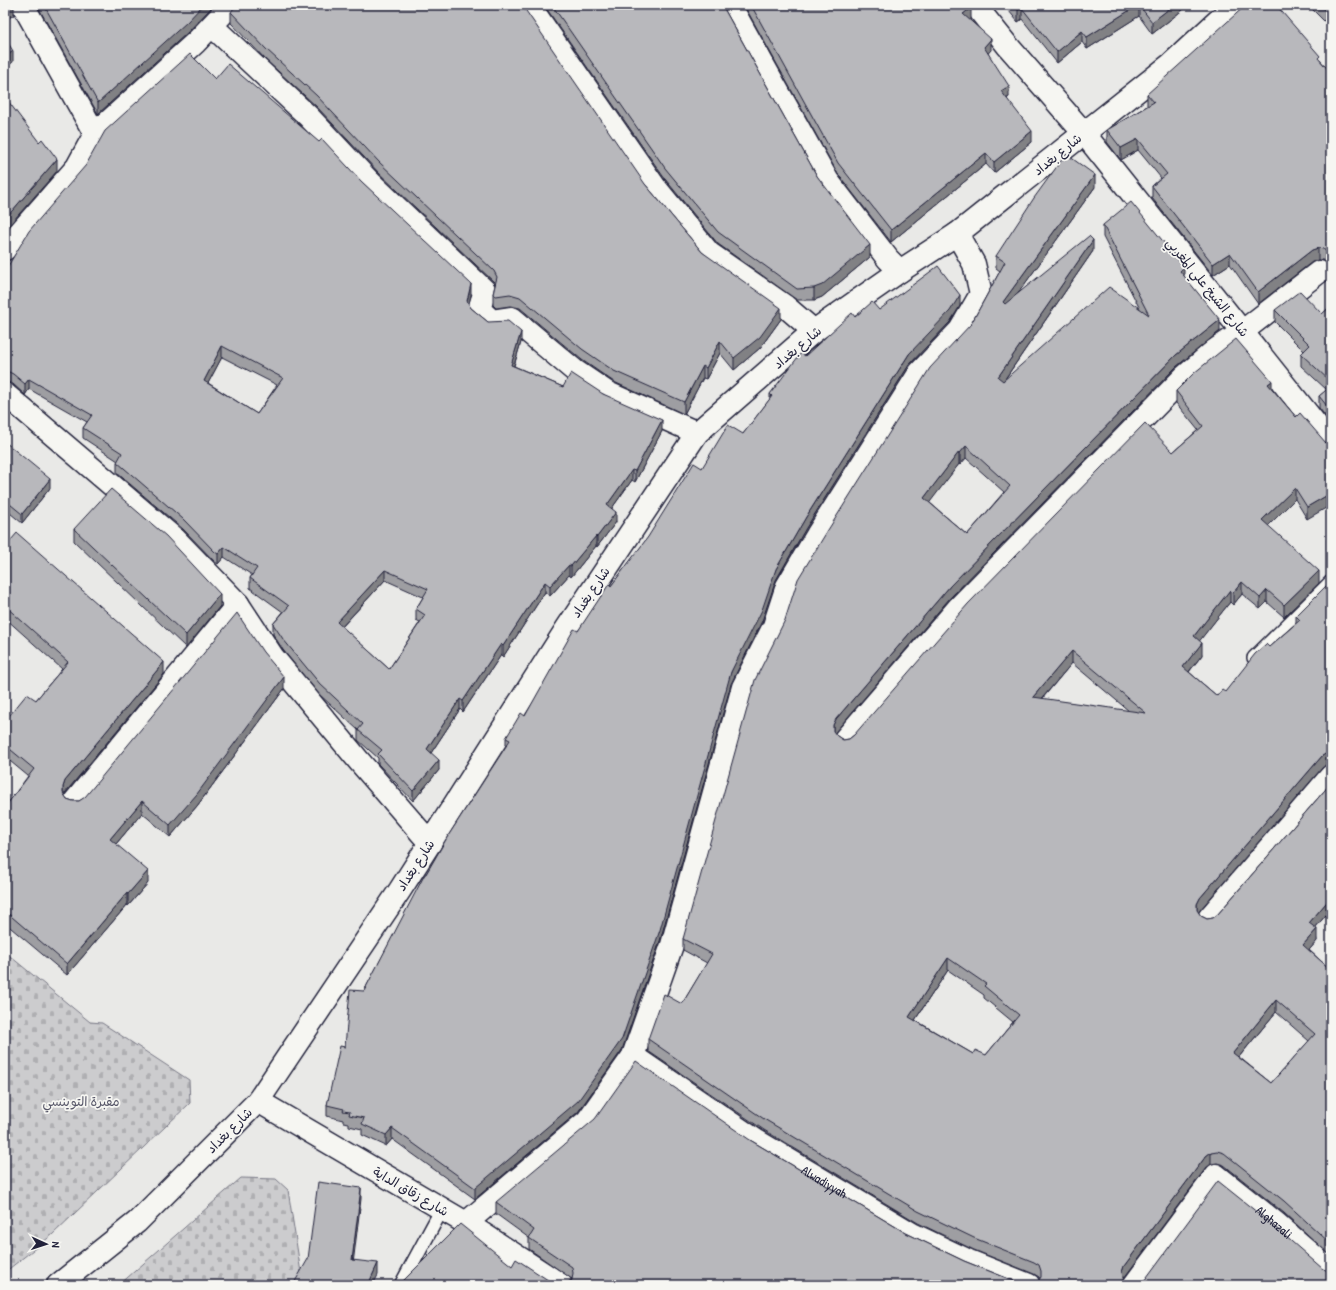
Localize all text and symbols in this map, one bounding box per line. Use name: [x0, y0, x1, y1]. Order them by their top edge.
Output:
street label: شارع بغداد: [1029, 129, 1086, 180]
street label: شارع الشيخ علي المغربي: [1160, 234, 1254, 342]
street label: شارع بغداد: [769, 321, 826, 373]
street label: شارع بغداد: [566, 563, 614, 622]
street label: شارع بغداد: [392, 836, 439, 895]
park label: مقبرة التوينسي: [42, 1092, 120, 1113]
street label: شارع بغداد: [202, 1103, 257, 1158]
street label: Alwadiyyah: [798, 1161, 851, 1202]
street label: شارع زقاق الداية: [369, 1162, 452, 1221]
street label: Alghazali: [1252, 1201, 1297, 1243]
north arrow: [26, 1224, 66, 1264]
text: N: [49, 1241, 63, 1248]

